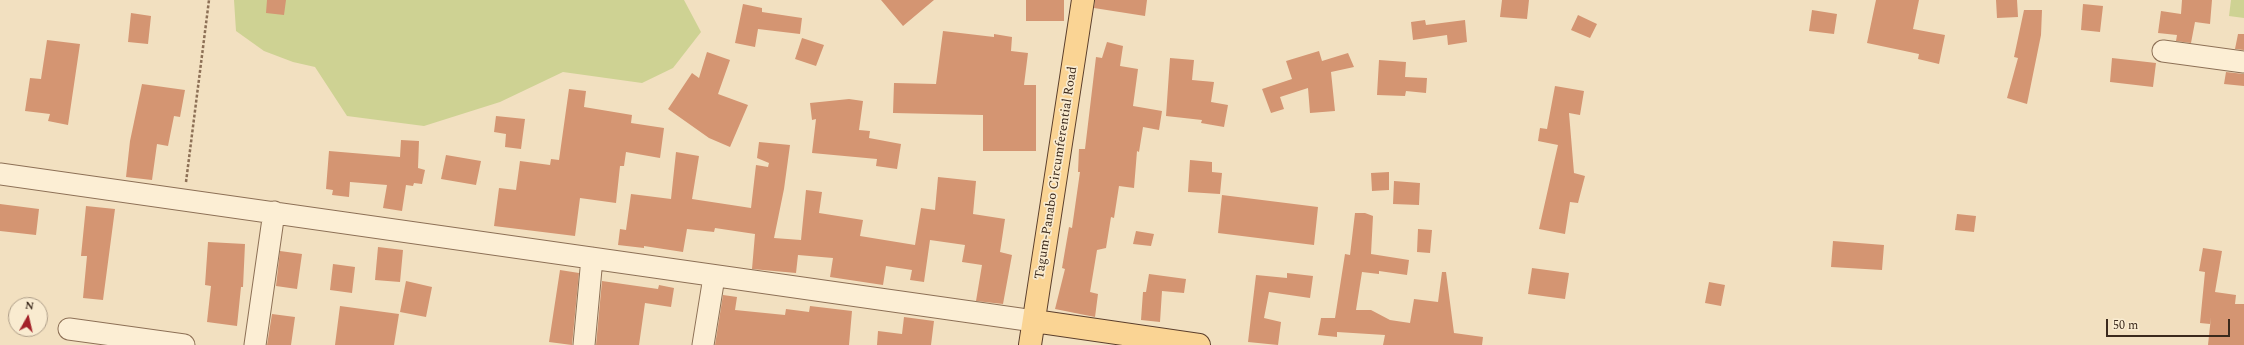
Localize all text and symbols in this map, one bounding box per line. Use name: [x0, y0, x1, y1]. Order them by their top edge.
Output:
street label: Tagum-Panabo Circumferential Road: [1032, 66, 1082, 280]
north arrow: [8, 297, 48, 337]
text: N: [24, 297, 35, 315]
scale bar: [2108, 311, 2232, 337]
text: 50 m: [2113, 316, 2138, 335]

